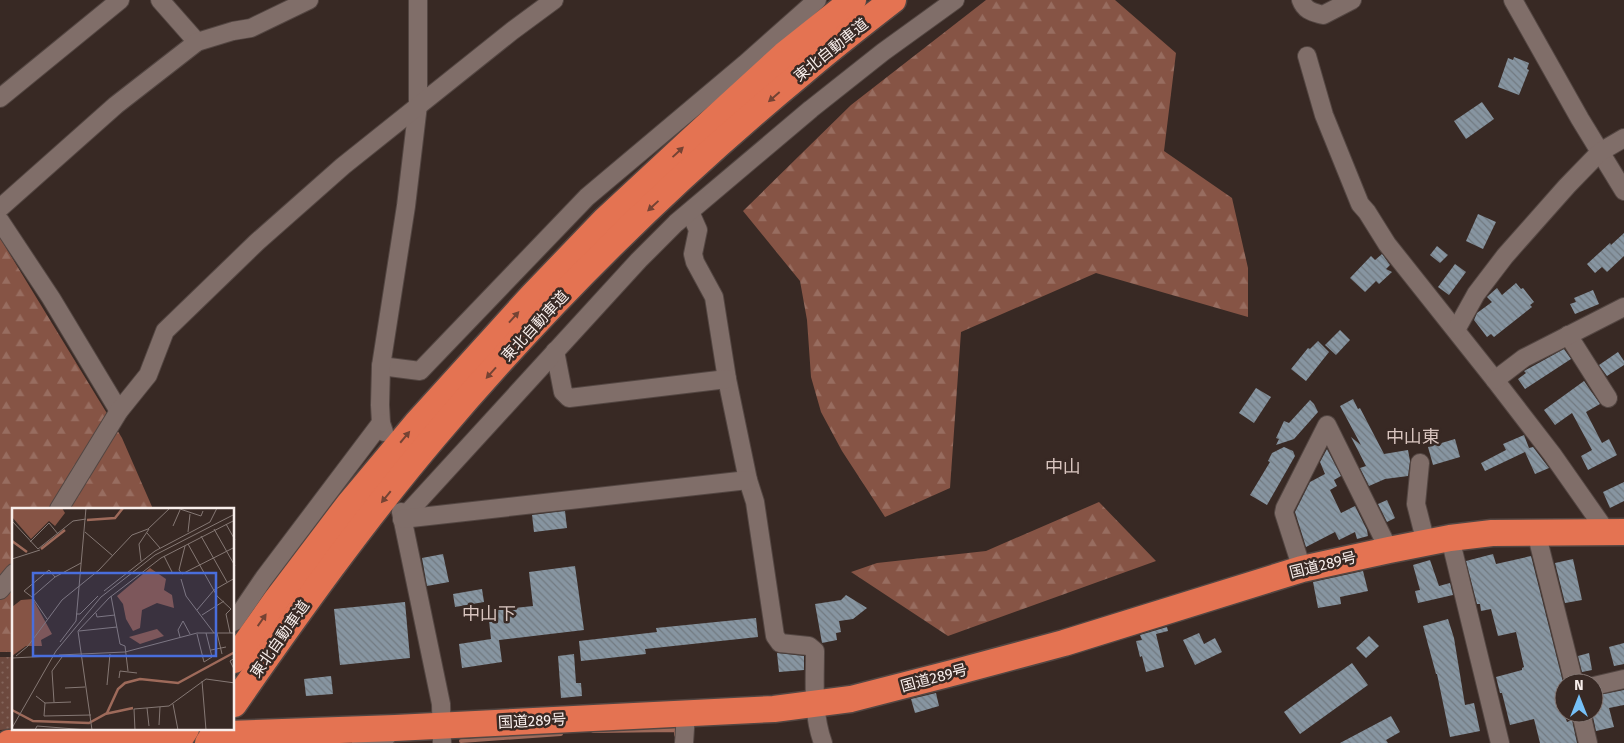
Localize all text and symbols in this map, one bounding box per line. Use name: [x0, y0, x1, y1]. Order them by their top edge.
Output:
street label: 東北自動車道: [790, 15, 872, 85]
one-way arrow: [768, 91, 780, 103]
one-way arrow: [672, 146, 684, 158]
one-way arrow: [648, 200, 660, 212]
street label: 東北自動車道: [498, 287, 572, 365]
one-way arrow: [508, 311, 520, 323]
one-way arrow: [485, 366, 497, 378]
district label: 中山東: [1386, 426, 1440, 448]
one-way arrow: [399, 431, 410, 444]
district label: 中山: [1045, 456, 1081, 478]
one-way arrow: [381, 490, 392, 503]
inset map: [12, 508, 235, 730]
street label: 国道289号: [1288, 548, 1358, 582]
street label: 東北自動車道: [247, 597, 313, 681]
district label: 中山下: [462, 603, 516, 625]
one-way arrow: [257, 614, 267, 627]
street label: 国道289号: [899, 660, 969, 696]
north arrow: [1554, 673, 1604, 723]
text: N: [1574, 677, 1584, 694]
street label: 国道289号: [497, 710, 567, 732]

